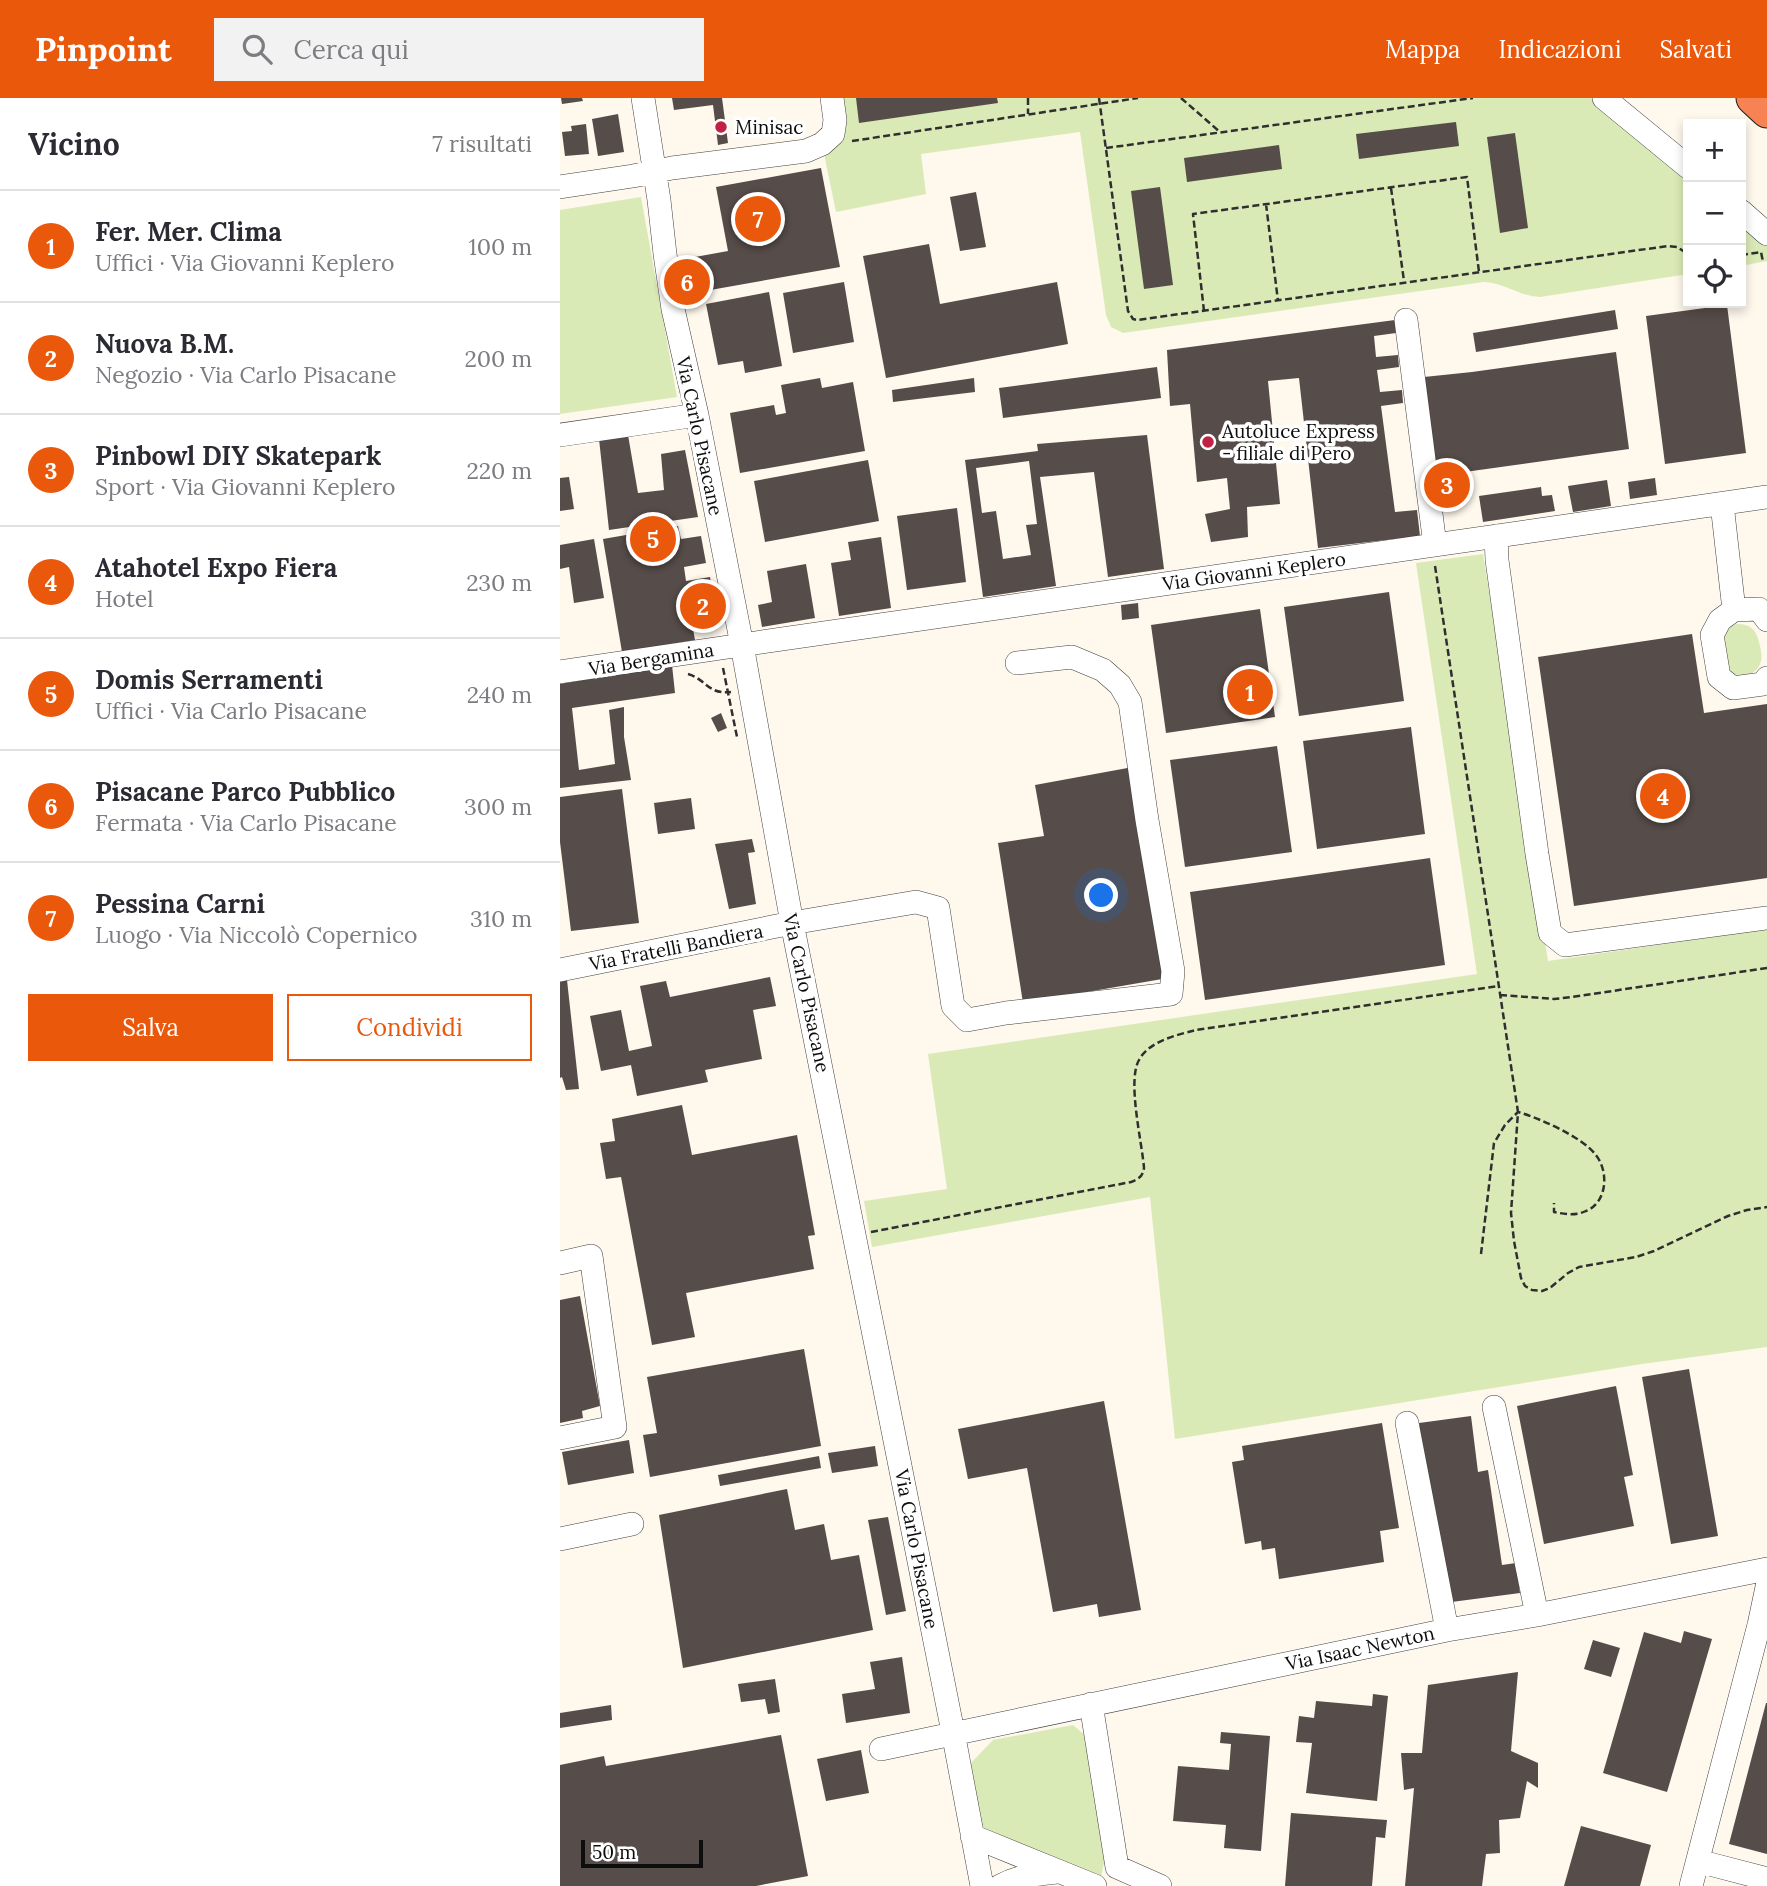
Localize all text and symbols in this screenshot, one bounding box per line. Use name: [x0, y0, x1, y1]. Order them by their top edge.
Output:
search box: [214, 18, 704, 81]
text: Pinpoint: [35, 28, 172, 70]
icon: search: [238, 30, 276, 68]
text: Cerca qui: [294, 33, 409, 66]
text: Mappa: [1385, 34, 1460, 65]
text: Indicazioni: [1498, 34, 1621, 65]
text: Salvati: [1659, 34, 1732, 65]
place label: Minisac: [735, 115, 803, 139]
marker: Minisac: [713, 119, 729, 135]
map controls: [1683, 119, 1746, 308]
button: +: [1683, 119, 1746, 182]
text: Vicino: [28, 125, 120, 163]
text: 7 risultati: [432, 129, 532, 158]
button: −: [1683, 182, 1746, 245]
pin: 7: [735, 193, 781, 245]
text: Fer. Mer. Clima: [95, 215, 282, 248]
text: 1: [46, 232, 56, 261]
text: 100 m: [468, 232, 532, 261]
button: locate: [1683, 245, 1746, 308]
text: Uffici · Via Giovanni Keplero: [95, 248, 395, 277]
pin: 6: [664, 256, 710, 308]
text: Nuova B.M.: [95, 327, 234, 360]
text: 2: [45, 344, 57, 373]
text: 200 m: [464, 344, 532, 373]
street label: Via Carlo Pisacane: [671, 353, 729, 518]
text: Negozio · Via Carlo Pisacane: [95, 360, 396, 389]
place label: Autoluce Express - filiale di Pero: [1221, 419, 1375, 465]
marker: Autoluce Express - filiale di Pero: [1200, 434, 1216, 450]
text: Pinbowl DIY Skatepark: [95, 439, 382, 472]
text: 3: [45, 456, 57, 485]
text: 220 m: [466, 456, 532, 485]
pin: 3: [1424, 459, 1470, 511]
text: Sport · Via Giovanni Keplero: [95, 472, 396, 501]
pin: 5: [630, 513, 676, 565]
street label: Via Giovanni Keplero: [1160, 546, 1347, 596]
text: Atahotel Expo Fiera: [95, 551, 337, 584]
text: 4: [45, 568, 57, 597]
text: 230 m: [466, 568, 532, 597]
pin: 2: [680, 580, 726, 632]
text: Hotel: [95, 584, 154, 613]
street label: Via Bergamina: [586, 637, 716, 681]
text: Domis Serramenti: [95, 663, 323, 696]
pin: 1: [1227, 666, 1273, 718]
text: 5: [45, 680, 57, 709]
text: 240 m: [467, 680, 532, 709]
text: Uffici · Via Carlo Pisacane: [95, 696, 367, 725]
pin: 4: [1640, 770, 1686, 822]
text: Pisacane Parco Pubblico: [95, 775, 395, 808]
text: 6: [44, 792, 58, 821]
text: 300 m: [464, 792, 532, 821]
text: Fermata · Via Carlo Pisacane: [95, 808, 397, 837]
your location: [1084, 878, 1118, 912]
text: Pessina Carni: [95, 887, 265, 920]
text: 7: [46, 904, 56, 933]
text: 310 m: [470, 904, 532, 933]
street label: Via Carlo Pisacane: [778, 910, 836, 1075]
street label: Via Fratelli Bandiera: [586, 918, 765, 976]
text: Luogo · Via Niccolò Copernico: [95, 920, 418, 949]
button: Salva: [28, 994, 273, 1061]
button: Condividi: [287, 994, 532, 1061]
street label: Via Carlo Pisacane: [890, 1466, 944, 1631]
street label: Via Isaac Newton: [1282, 1620, 1437, 1676]
scale bar: [581, 1837, 704, 1869]
text: 50 m: [592, 1840, 636, 1864]

